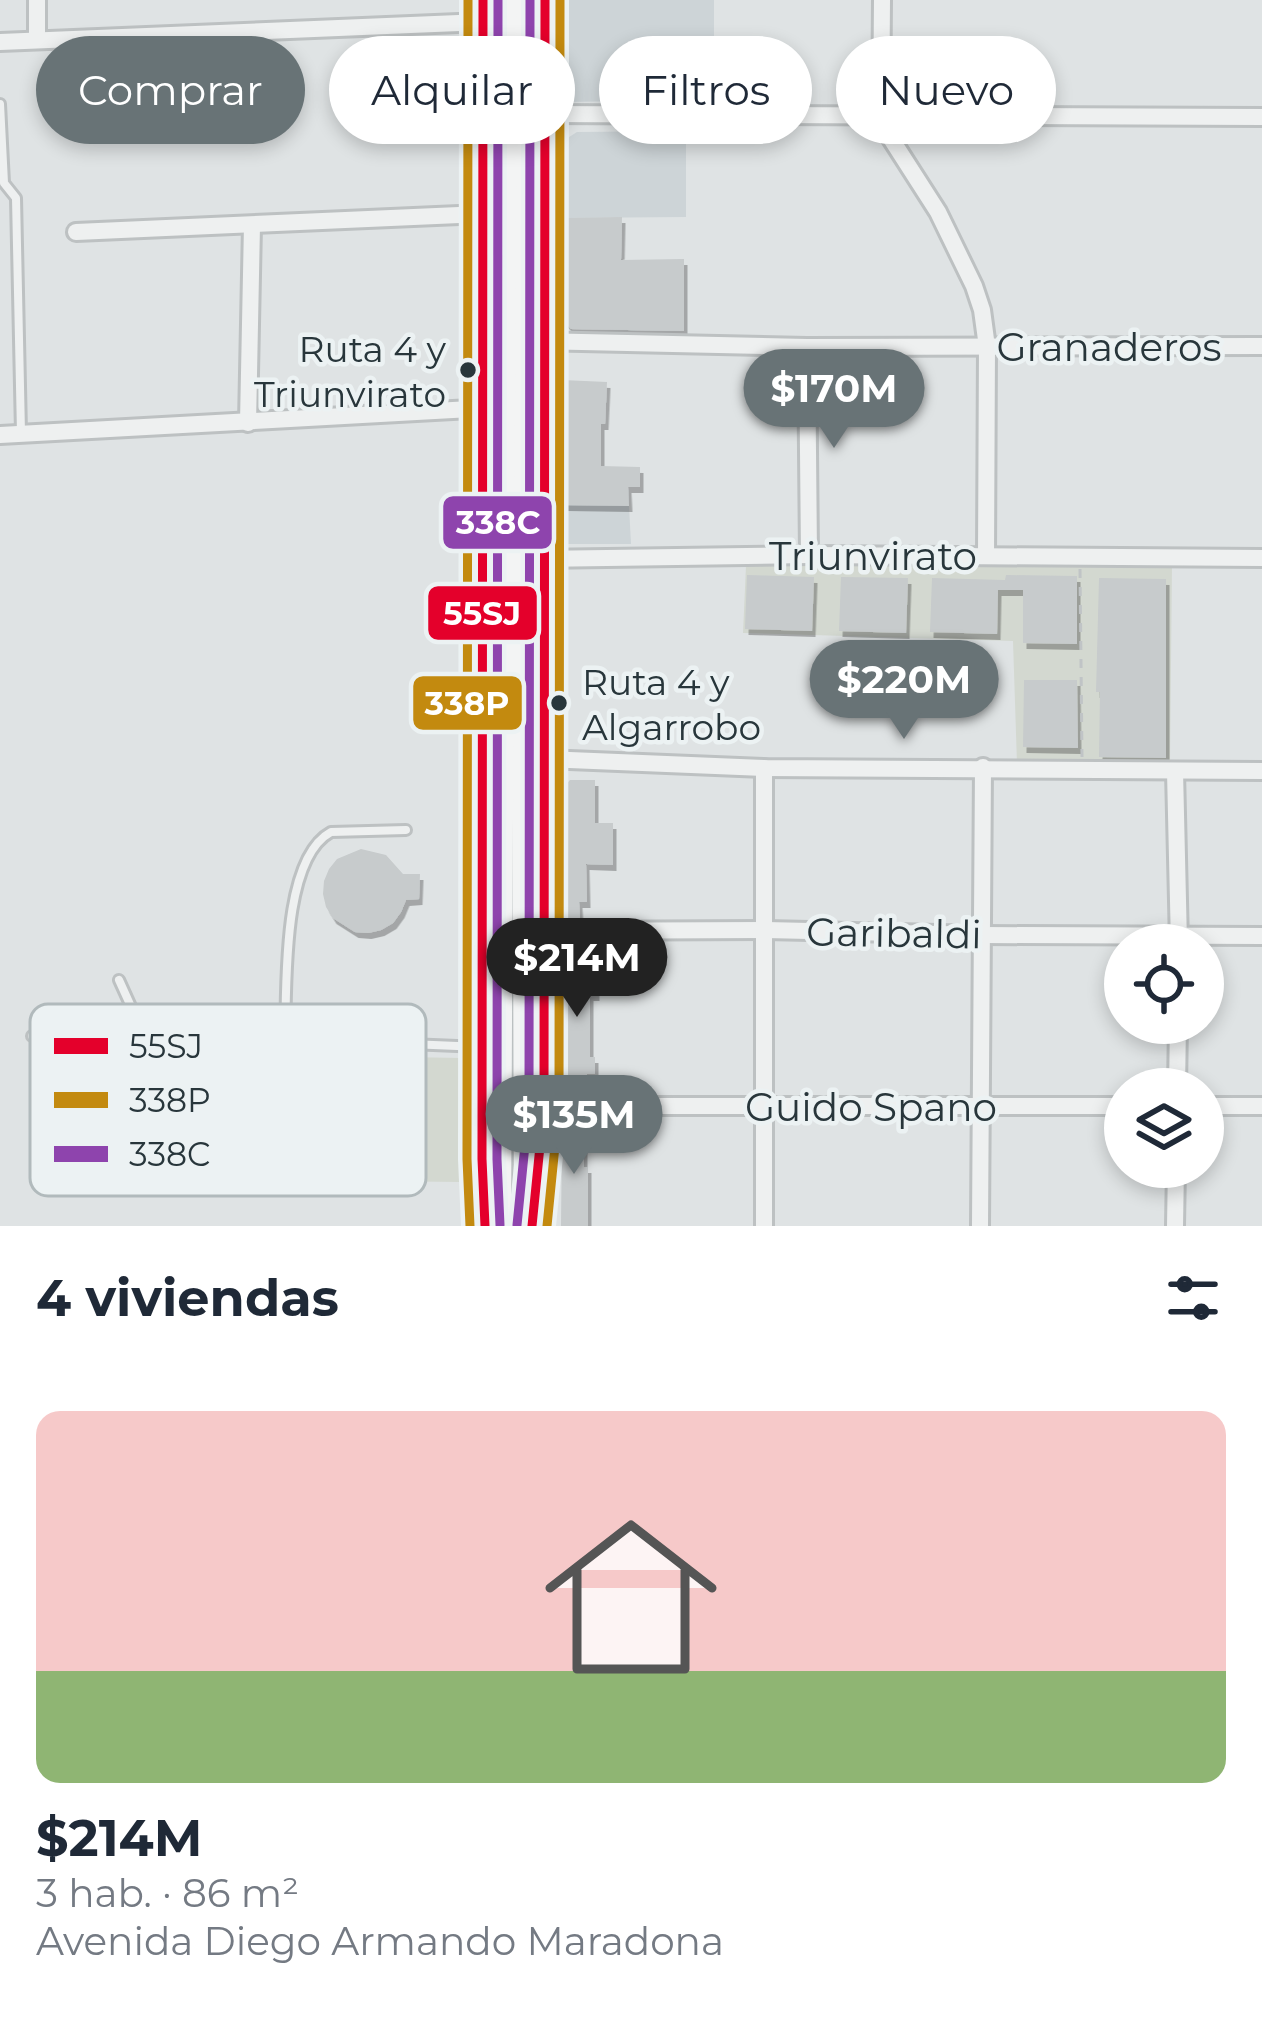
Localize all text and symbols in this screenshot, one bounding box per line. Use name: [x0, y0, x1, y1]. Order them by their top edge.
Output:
chip: Comprar: [36, 36, 305, 144]
chip: Alquilar: [329, 36, 575, 144]
chip: Filtros: [599, 36, 812, 144]
chip: Nuevo: [836, 36, 1056, 144]
street label: Granaderos: [996, 323, 1222, 371]
place label: Ruta 4 y Triunvirato: [254, 327, 446, 416]
pin: $170M: [750, 349, 918, 451]
marker: Ruta 4 y Triunvirato: [457, 359, 479, 381]
text: $170M: [771, 364, 897, 412]
line badge: 338C: [441, 494, 554, 551]
text: 338C: [455, 502, 540, 542]
street label: Triunvirato: [769, 532, 977, 580]
line badge: 55SJ: [426, 584, 539, 642]
text: 55SJ: [443, 593, 521, 633]
pin: $220M: [820, 640, 988, 742]
text: $220M: [837, 655, 971, 703]
place label: Ruta 4 y Algarrobo: [582, 660, 761, 749]
line badge: 338P: [411, 674, 524, 732]
text: 338P: [424, 683, 509, 723]
marker: Ruta 4 y Algarrobo: [548, 692, 570, 714]
street label: Garibaldi: [806, 907, 982, 959]
pin: $214M: [493, 918, 661, 1020]
map controls: [1104, 924, 1224, 1188]
button: locate: [1104, 924, 1224, 1044]
text: $214M: [513, 933, 641, 981]
legend: [30, 1004, 426, 1196]
text: 55SJ: [129, 1026, 203, 1066]
button: layers: [1104, 1068, 1224, 1188]
pin: $135M: [490, 1075, 658, 1177]
text: 338P: [129, 1080, 211, 1120]
street label: Guido Spano: [745, 1083, 997, 1131]
text: $135M: [513, 1090, 635, 1138]
text: 338C: [129, 1134, 211, 1174]
icon: filters: [1160, 1265, 1226, 1331]
text: 4 viviendas: [36, 1267, 339, 1329]
icon: home: [523, 1489, 739, 1705]
text: $214M: [36, 1807, 202, 1869]
text: 3 hab. · 86 m²: [36, 1869, 299, 1917]
text: Avenida Diego Armando Maradona: [36, 1917, 724, 1965]

